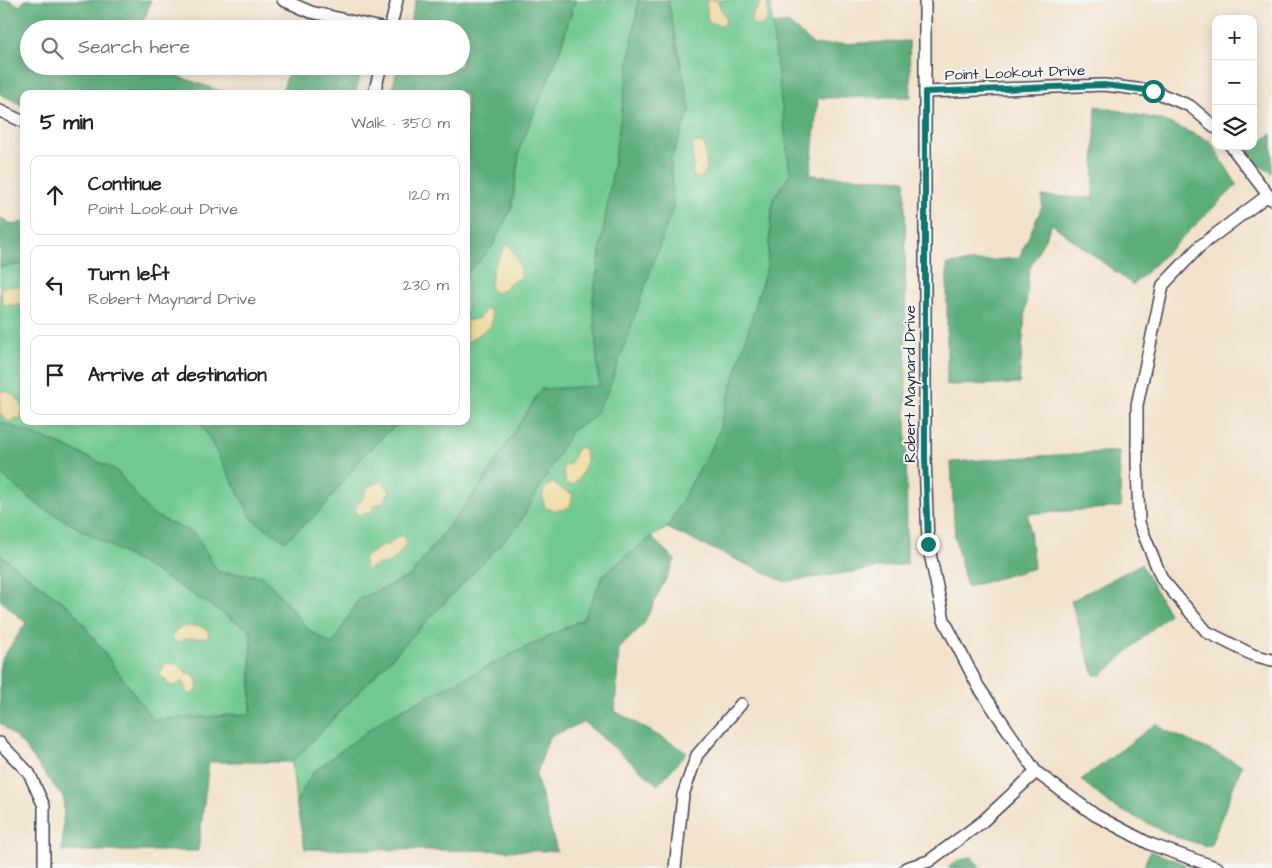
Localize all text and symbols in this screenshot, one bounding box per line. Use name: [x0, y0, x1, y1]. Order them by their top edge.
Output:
map controls: [1212, 15, 1257, 150]
button: +: [1212, 15, 1257, 60]
search box: [20, 20, 470, 75]
icon: search: [38, 34, 66, 62]
text: Search here: [78, 34, 190, 61]
street label: Point Lookout Drive: [944, 60, 1086, 86]
button: −: [1212, 60, 1257, 105]
route start: [1142, 80, 1165, 103]
button: layers: [1212, 105, 1257, 150]
text: 5 min: [40, 108, 93, 137]
text: Walk · 350 m: [351, 112, 450, 134]
text: Continue: [88, 171, 162, 198]
icon: ahead: [41, 181, 69, 209]
text: 120 m: [409, 184, 449, 206]
text: Point Lookout Drive: [88, 198, 238, 220]
text: Turn left: [88, 261, 169, 288]
icon: left: [41, 271, 69, 299]
text: 230 m: [403, 274, 449, 296]
text: Robert Maynard Drive: [88, 288, 256, 310]
street label: Robert Maynard Drive: [900, 305, 922, 463]
icon: arrive: [41, 361, 69, 389]
text: Arrive at destination: [88, 362, 267, 389]
route end: [917, 533, 940, 556]

